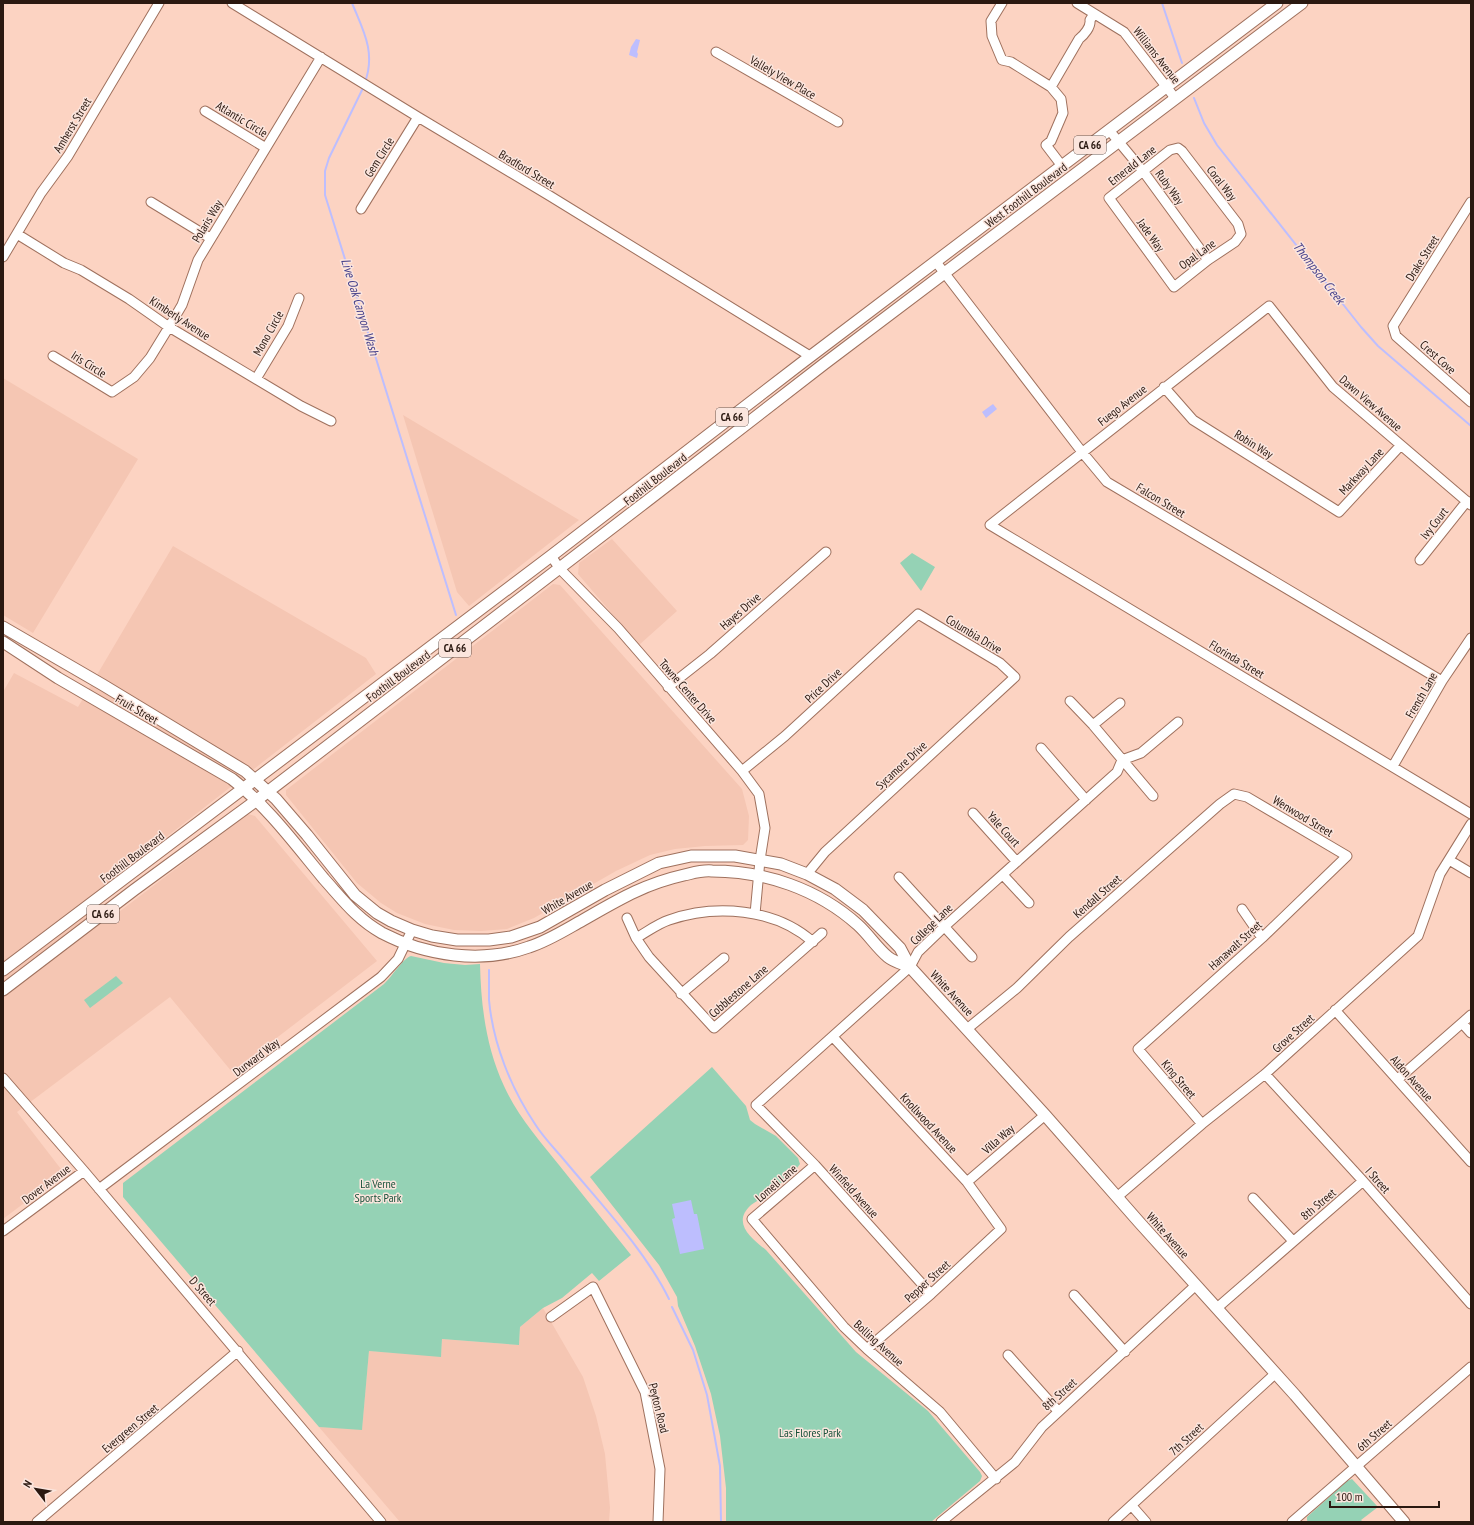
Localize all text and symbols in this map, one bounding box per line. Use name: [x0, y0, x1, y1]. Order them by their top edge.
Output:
street label: Williams Avenue: [1130, 24, 1184, 86]
street label: Vallely View Place: [746, 51, 819, 102]
street label: Amherst Street: [50, 94, 95, 155]
street label: Atlantic Circle: [213, 98, 271, 140]
street label: Gem Circle: [361, 134, 397, 180]
road number: CA 66: [1074, 136, 1106, 154]
street label: Emerald Lane: [1105, 142, 1159, 188]
street label: Bradford Street: [496, 146, 558, 192]
street label: West Foothill Boulevard: [982, 159, 1070, 231]
street label: Coral Way: [1204, 162, 1241, 204]
street label: Ruby Way: [1152, 167, 1188, 208]
street label: Polaris Way: [188, 197, 226, 245]
street label: Jade Way: [1133, 215, 1168, 255]
street label: Drake Street: [1402, 232, 1442, 284]
street label: Opal Lane: [1176, 236, 1218, 272]
water label: Thompson Creek: [1289, 238, 1350, 309]
water label: Live Oak Canyon Wash: [337, 257, 383, 359]
street label: Kimberly Avenue: [147, 293, 213, 343]
street label: Mono Circle: [250, 308, 287, 358]
street label: Crest Cove: [1417, 337, 1459, 377]
street label: Iris Circle: [69, 347, 109, 381]
street label: Dawn View Avenue: [1337, 372, 1405, 434]
street label: Fuego Avenue: [1095, 381, 1149, 429]
road number: CA 66: [716, 408, 748, 426]
street label: Robin Way: [1232, 426, 1277, 462]
street label: Markway Lane: [1335, 444, 1387, 498]
street label: Foothill Boulevard: [620, 450, 690, 508]
street label: Falcon Street: [1134, 480, 1189, 521]
street label: Ivy Court: [1417, 503, 1452, 542]
street label: Hayes Drive: [717, 589, 763, 633]
street label: Columbia Drive: [943, 611, 1005, 657]
street label: Florinda Street: [1207, 637, 1268, 682]
road number: CA 66: [439, 639, 471, 657]
street label: Foothill Boulevard: [363, 647, 433, 705]
street label: Towne Center Drive: [656, 656, 720, 726]
street label: Price Drive: [802, 664, 844, 706]
street label: French Lane: [1402, 669, 1440, 721]
street label: Fruit Street: [113, 691, 162, 728]
street label: Sycamore Drive: [872, 738, 930, 792]
street label: Wenwood Street: [1270, 792, 1337, 840]
street label: Yale Court: [984, 808, 1024, 850]
street label: Foothill Boulevard: [97, 828, 167, 886]
street label: Kendall Street: [1070, 871, 1125, 921]
street label: White Avenue: [539, 876, 595, 918]
street label: College Lane: [907, 900, 955, 948]
road number: CA 66: [87, 905, 119, 923]
street label: Hanawalt Street: [1205, 917, 1265, 973]
street label: Cobblestone Lane: [705, 961, 771, 1021]
street label: White Avenue: [927, 967, 977, 1019]
street label: Grove Street: [1269, 1010, 1318, 1056]
street label: Durward Way: [230, 1034, 283, 1079]
street label: Aldon Avenue: [1387, 1052, 1437, 1104]
street label: King Street: [1158, 1056, 1200, 1102]
street label: Knollwood Avenue: [897, 1090, 961, 1156]
street label: Villa Way: [978, 1121, 1018, 1158]
street label: Dover Avenue: [19, 1161, 73, 1207]
street label: Lomeli Lane: [752, 1161, 800, 1205]
street label: Winfield Avenue: [826, 1161, 882, 1221]
street label: I Street: [1362, 1164, 1394, 1197]
park label: La Verne Sports Park: [355, 1176, 402, 1205]
street label: 8th Street: [1297, 1185, 1339, 1223]
street label: White Avenue: [1143, 1209, 1193, 1261]
street label: Pepper Street: [901, 1256, 953, 1305]
street label: D Street: [186, 1273, 220, 1309]
street label: Bolling Avenue: [851, 1317, 907, 1369]
street label: 8th Street: [1039, 1374, 1080, 1413]
street label: Peyton Road: [646, 1381, 672, 1435]
street label: Evergreen Street: [99, 1400, 162, 1456]
street label: 6th Street: [1353, 1415, 1395, 1454]
street label: 7th Street: [1166, 1419, 1207, 1459]
park label: Las Flores Park: [779, 1425, 841, 1440]
north arrow: [16, 1469, 56, 1509]
text: N: [20, 1478, 35, 1490]
scale bar: [1330, 1483, 1439, 1509]
text: 100 m: [1336, 1489, 1363, 1504]

